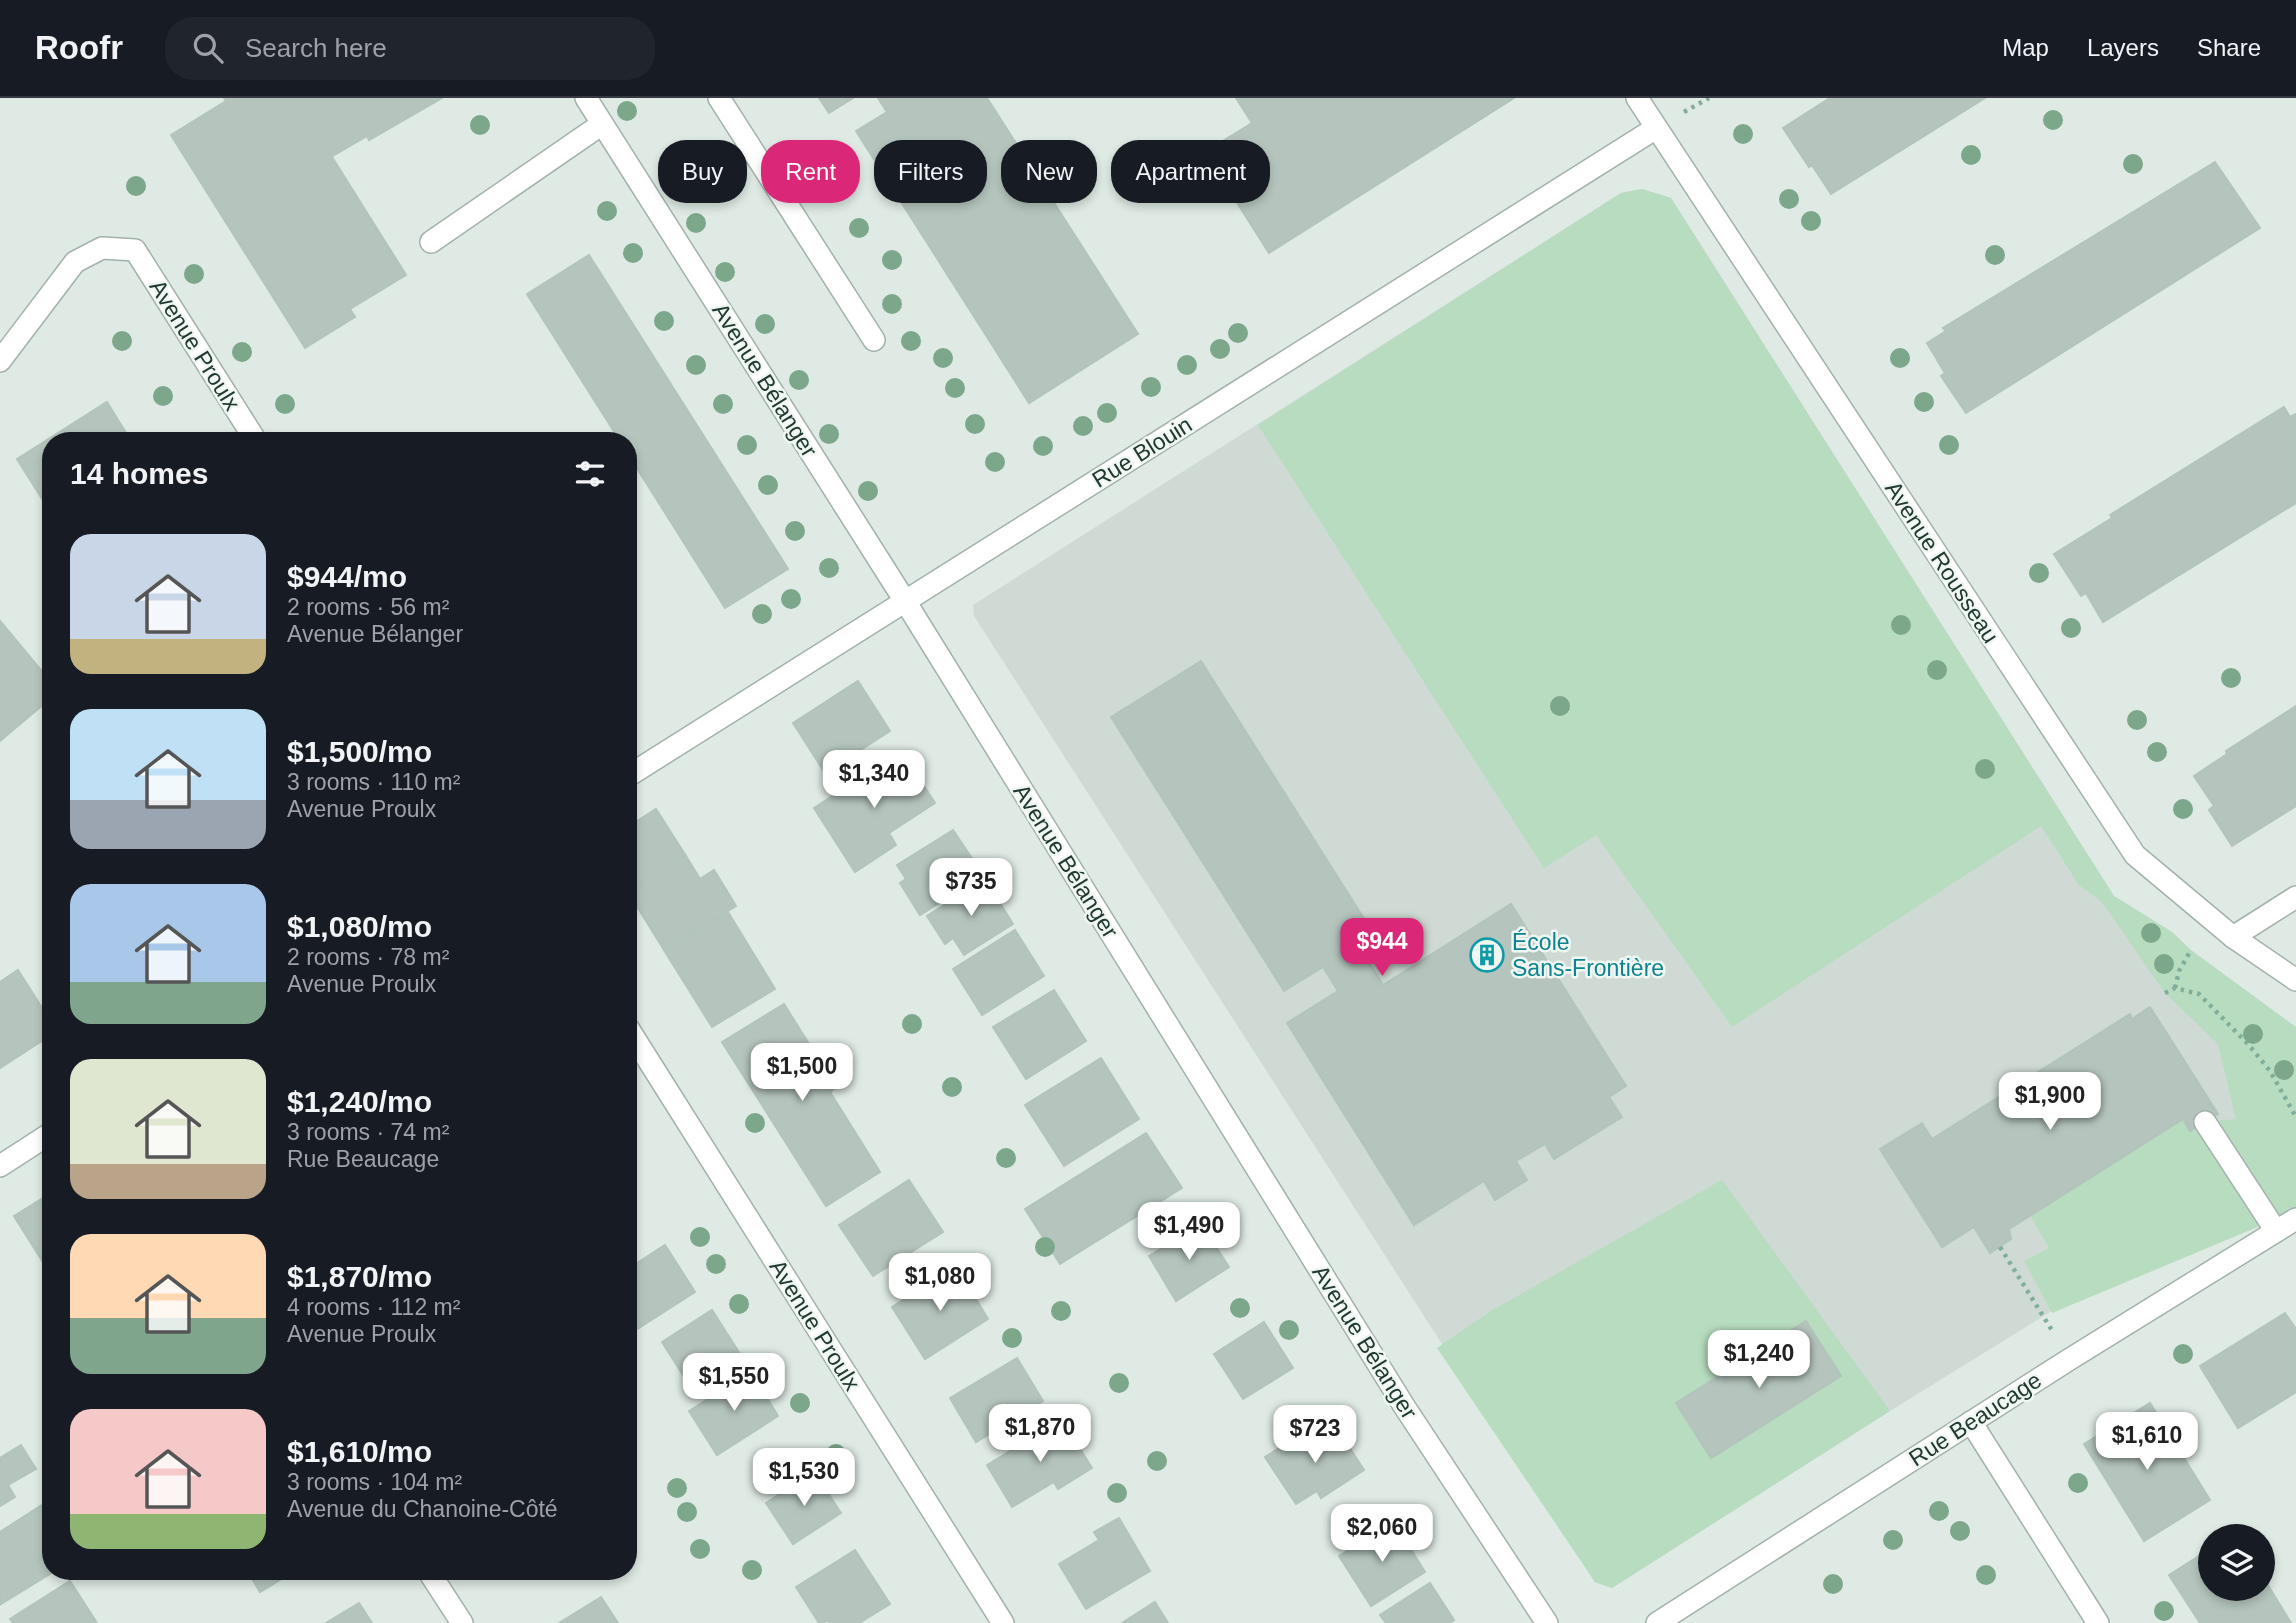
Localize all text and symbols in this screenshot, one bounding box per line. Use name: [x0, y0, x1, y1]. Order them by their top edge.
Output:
search box: [165, 17, 655, 80]
text: Roofr: [35, 29, 123, 66]
icon: search: [189, 29, 227, 67]
text: Search here: [245, 33, 387, 63]
text: Map: [2002, 34, 2049, 61]
text: Layers: [2087, 34, 2159, 61]
text: Share: [2197, 34, 2261, 61]
chip: Buy: [658, 140, 747, 203]
chip: Rent: [761, 140, 860, 203]
chip: Filters: [874, 140, 987, 203]
chip: New: [1001, 140, 1097, 203]
chip: Apartment: [1111, 140, 1270, 203]
street label: Avenue Proulx: [144, 275, 246, 416]
street label: Avenue Bélanger: [707, 298, 823, 462]
street label: Rue Blouin: [1087, 411, 1197, 493]
icon: filters: [571, 455, 609, 493]
text: 14 homes: [70, 457, 208, 490]
street label: Avenue Rousseau: [1880, 476, 2004, 648]
text: $944/mo: [287, 560, 407, 593]
icon: home: [126, 562, 210, 646]
text: 2 rooms · 56 m²: [287, 594, 449, 620]
text: Avenue Bélanger: [287, 621, 463, 647]
text: $1,500/mo: [287, 735, 432, 768]
icon: home: [126, 737, 210, 821]
pin: $1,340: [817, 750, 931, 810]
text: $1,340: [839, 760, 909, 786]
text: 3 rooms · 110 m²: [287, 769, 460, 795]
street label: Avenue Bélanger: [1008, 779, 1124, 943]
text: Avenue Proulx: [287, 796, 436, 822]
pin: $735: [930, 858, 1012, 918]
text: $735: [945, 868, 997, 894]
text: $1,080/mo: [287, 910, 432, 943]
icon: home: [126, 912, 210, 996]
pin: $944: [1341, 918, 1423, 978]
text: $944: [1356, 928, 1408, 954]
place label: École Sans-Frontière: [1512, 929, 1664, 981]
building icon: École Sans-Frontière: [1468, 936, 1506, 974]
text: 2 rooms · 78 m²: [287, 944, 449, 970]
text: Avenue Proulx: [287, 971, 436, 997]
pin: $1,500: [745, 1044, 859, 1103]
text: $1,500: [767, 1053, 837, 1079]
pin: $1,900: [1993, 1072, 2107, 1132]
text: $1,900: [2015, 1082, 2085, 1108]
text: $1,240/mo: [287, 1085, 432, 1118]
icon: home: [126, 1087, 210, 1171]
text: 3 rooms · 74 m²: [287, 1119, 449, 1145]
text: Rue Beaucage: [287, 1146, 439, 1172]
pin: $1,490: [1132, 1202, 1246, 1262]
text: $1,490: [1154, 1212, 1224, 1238]
pin: $1,080: [883, 1254, 997, 1313]
street label: Avenue Proulx: [764, 1255, 866, 1396]
text: $1,870/mo: [287, 1260, 432, 1293]
street label: Avenue Bélanger: [1307, 1260, 1423, 1424]
icon: home: [126, 1262, 210, 1346]
text: $1,080: [905, 1263, 975, 1289]
text: 4 rooms · 112 m²: [287, 1294, 460, 1320]
text: Avenue Proulx: [287, 1321, 436, 1347]
pin: $1,240: [1702, 1330, 1816, 1390]
text: $1,240: [1724, 1340, 1794, 1366]
pin: $1,550: [677, 1354, 791, 1413]
text: $1,550: [699, 1363, 769, 1389]
street label: Rue Beaucage: [1904, 1367, 2046, 1471]
pin: $1,870: [983, 1404, 1097, 1464]
pin: $723: [1274, 1406, 1356, 1465]
pin: $1,610: [2090, 1412, 2204, 1472]
text: $1,870: [1005, 1414, 1075, 1440]
text: $723: [1289, 1415, 1341, 1441]
text: $1,610: [2112, 1422, 2182, 1448]
text: $1,610/mo: [287, 1435, 432, 1468]
icon: home: [126, 1437, 210, 1521]
pin: $1,530: [747, 1448, 861, 1508]
text: $1,530: [769, 1458, 839, 1484]
text: 3 rooms · 104 m²: [287, 1469, 462, 1495]
text: Avenue du Chanoine-Côté: [287, 1496, 558, 1522]
pin: $2,060: [1325, 1504, 1439, 1564]
text: $2,060: [1347, 1514, 1417, 1540]
map controls: [2198, 1524, 2275, 1601]
button: layers: [2198, 1524, 2275, 1601]

